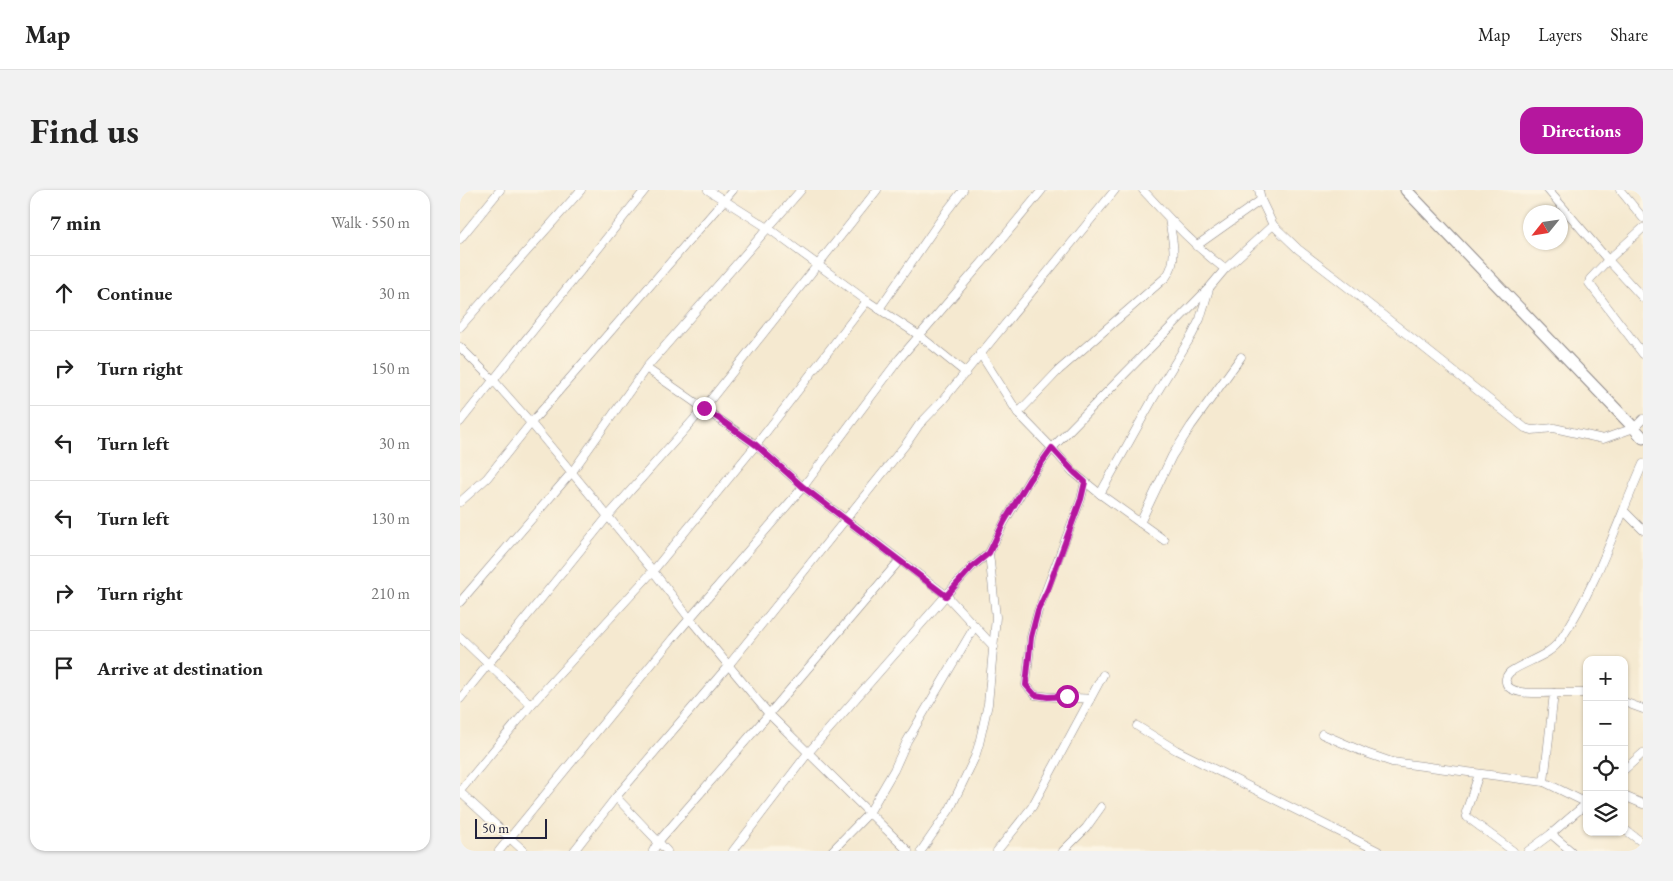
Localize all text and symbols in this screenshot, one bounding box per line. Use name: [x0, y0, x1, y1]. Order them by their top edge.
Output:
text: Map: [25, 19, 70, 50]
text: Map: [1478, 23, 1510, 46]
text: Layers: [1538, 23, 1582, 46]
text: Share: [1610, 23, 1648, 46]
button: Directions: [1520, 107, 1643, 154]
text: Find us: [30, 108, 139, 153]
north arrow: [1523, 205, 1568, 250]
text: 7 min: [50, 209, 101, 236]
text: Walk · 550 m: [331, 212, 410, 233]
icon: ahead: [50, 279, 78, 307]
text: Continue: [97, 281, 172, 306]
text: 30 m: [379, 283, 410, 304]
icon: right: [50, 354, 78, 382]
text: Turn right: [97, 356, 183, 381]
text: 150 m: [371, 358, 410, 379]
route end: [693, 397, 716, 420]
icon: left: [50, 429, 78, 457]
text: Turn left: [97, 431, 169, 456]
text: 30 m: [379, 433, 410, 454]
icon: left: [50, 504, 78, 532]
text: Turn left: [97, 506, 169, 531]
text: 130 m: [371, 508, 410, 529]
icon: right: [50, 579, 78, 607]
text: Turn right: [97, 581, 183, 606]
text: 210 m: [371, 583, 410, 604]
icon: arrive: [50, 654, 78, 682]
text: Arrive at destination: [97, 656, 263, 681]
map controls: [1583, 656, 1628, 836]
button: +: [1583, 656, 1628, 701]
route start: [1056, 685, 1079, 708]
button: −: [1583, 701, 1628, 746]
button: locate: [1583, 746, 1628, 791]
button: layers: [1583, 791, 1628, 836]
scale bar: [475, 816, 548, 839]
text: 50 m: [482, 819, 509, 837]

